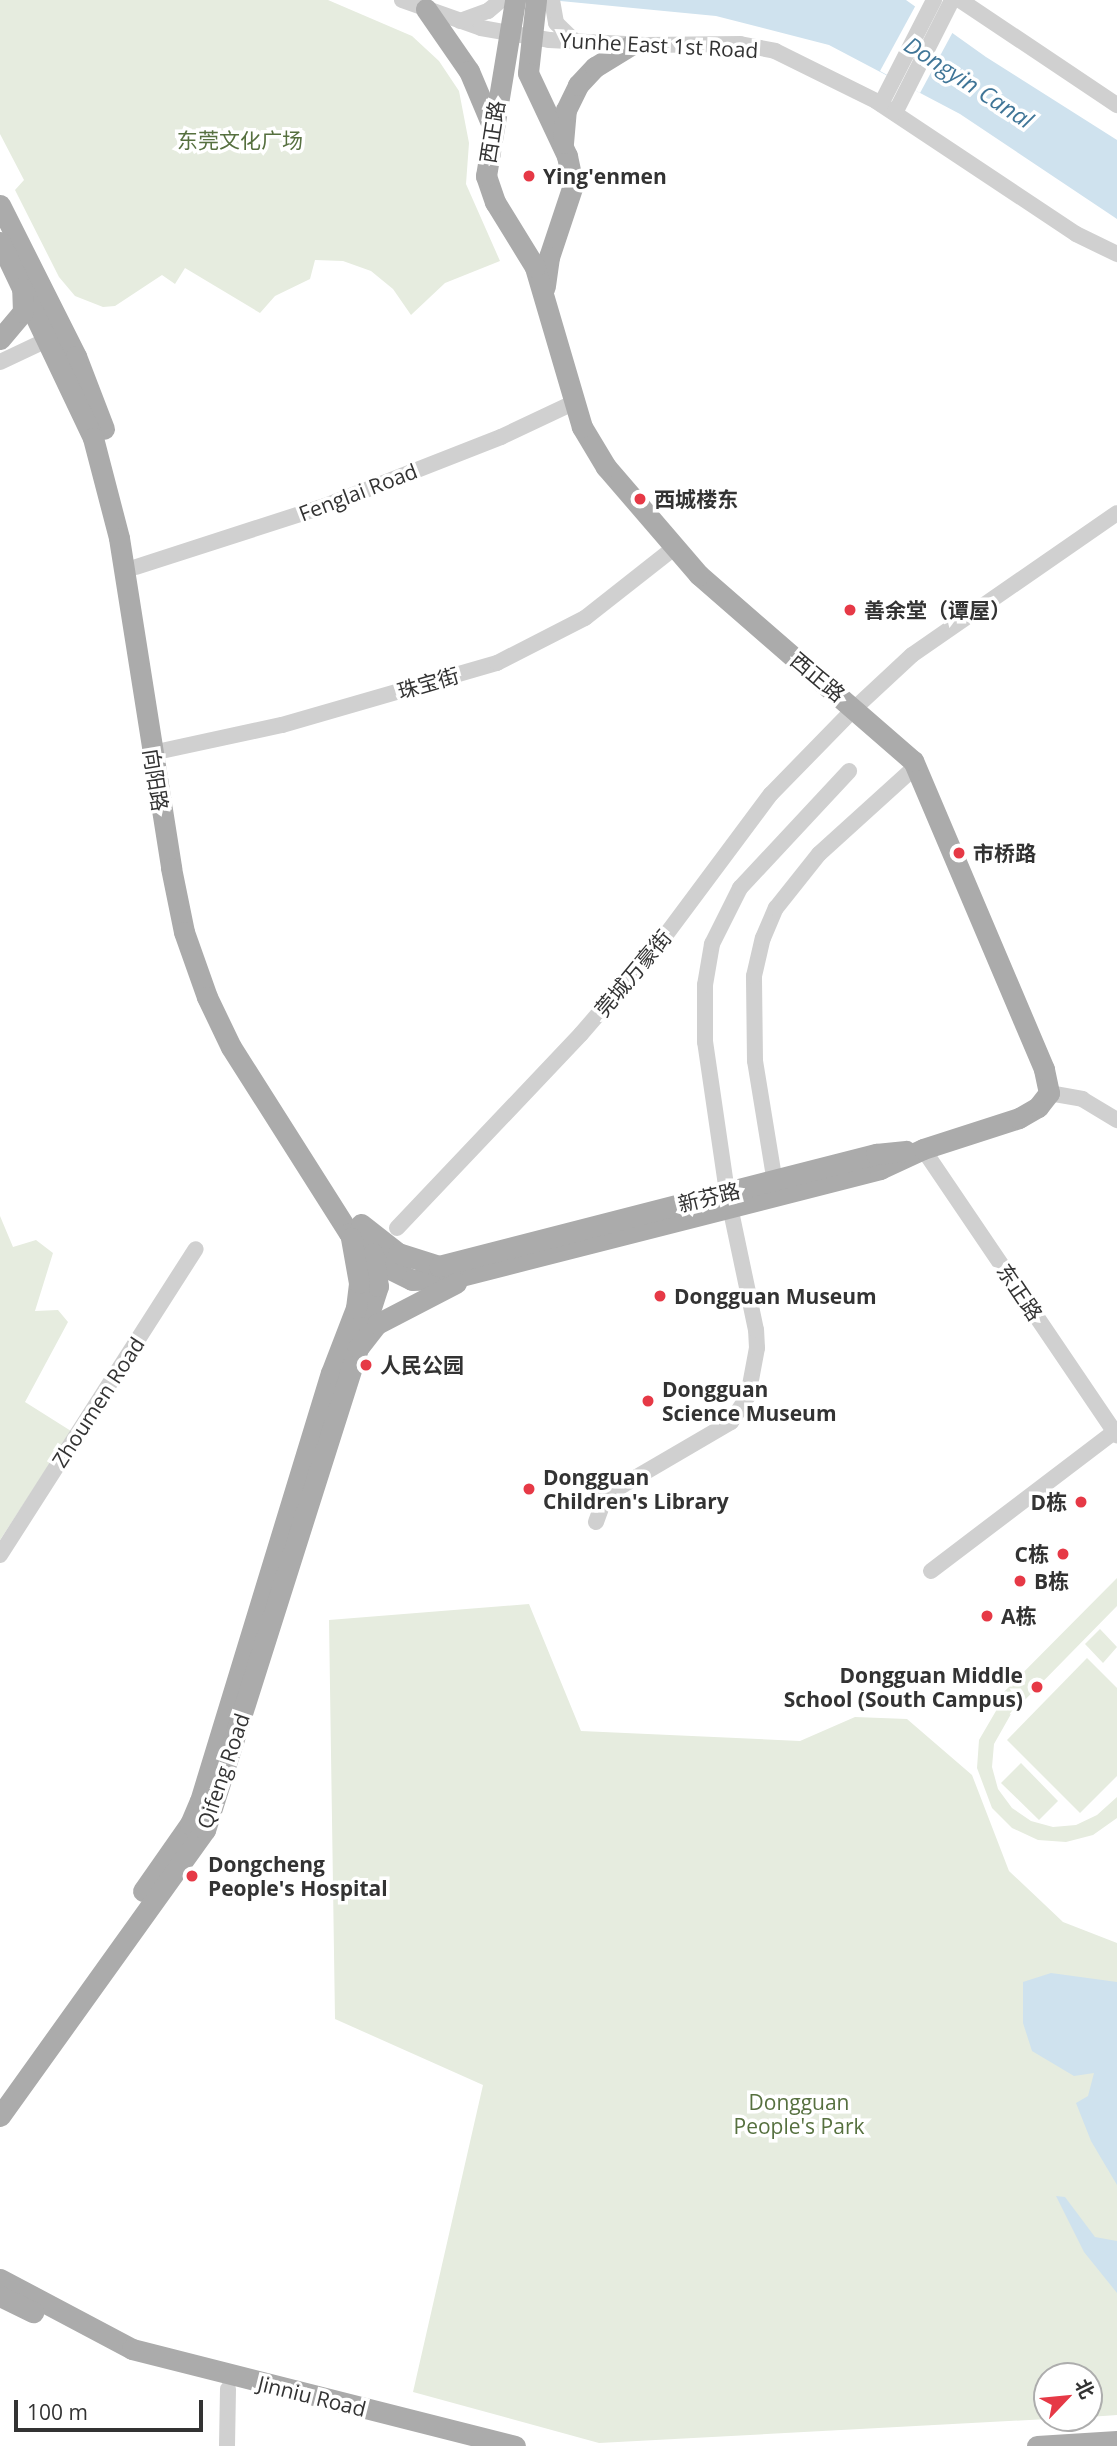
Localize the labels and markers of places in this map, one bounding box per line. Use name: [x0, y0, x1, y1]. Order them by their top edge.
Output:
place label: Ying'enmen: [543, 163, 667, 189]
marker: Ying'enmen: [521, 168, 537, 184]
place label: 西城楼东: [654, 486, 738, 512]
marker: 西城楼东: [632, 491, 648, 507]
place label: 善余堂（谭屋）: [864, 597, 1011, 623]
marker: 善余堂（谭屋）: [842, 602, 858, 618]
place label: 市桥路: [973, 840, 1036, 866]
marker: 市桥路: [951, 845, 967, 861]
place label: Dongguan Museum: [674, 1283, 877, 1309]
marker: Dongguan Museum: [652, 1288, 668, 1304]
place label: 人民公园: [380, 1352, 464, 1378]
marker: 人民公园: [358, 1357, 374, 1373]
place label: Dongguan Science Museum: [662, 1376, 837, 1426]
marker: Dongguan Science Museum: [640, 1393, 656, 1409]
place label: Dongguan Children's Library: [543, 1464, 729, 1514]
marker: Dongguan Children's Library: [521, 1481, 537, 1497]
place label: D栋: [1030, 1489, 1067, 1515]
marker: D栋: [1073, 1494, 1089, 1510]
place label: C栋: [1015, 1541, 1049, 1567]
marker: C栋: [1055, 1546, 1071, 1562]
place label: B栋: [1034, 1568, 1069, 1594]
marker: B栋: [1012, 1573, 1028, 1589]
place label: A栋: [1001, 1603, 1036, 1629]
marker: A栋: [979, 1608, 995, 1624]
place label: Dongguan Middle School (South Campus): [784, 1662, 1023, 1712]
marker: Dongguan Middle School (South Campus): [1029, 1679, 1045, 1695]
place label: Dongcheng People's Hospital: [208, 1851, 388, 1901]
marker: Dongcheng People's Hospital: [182, 1866, 202, 1886]

